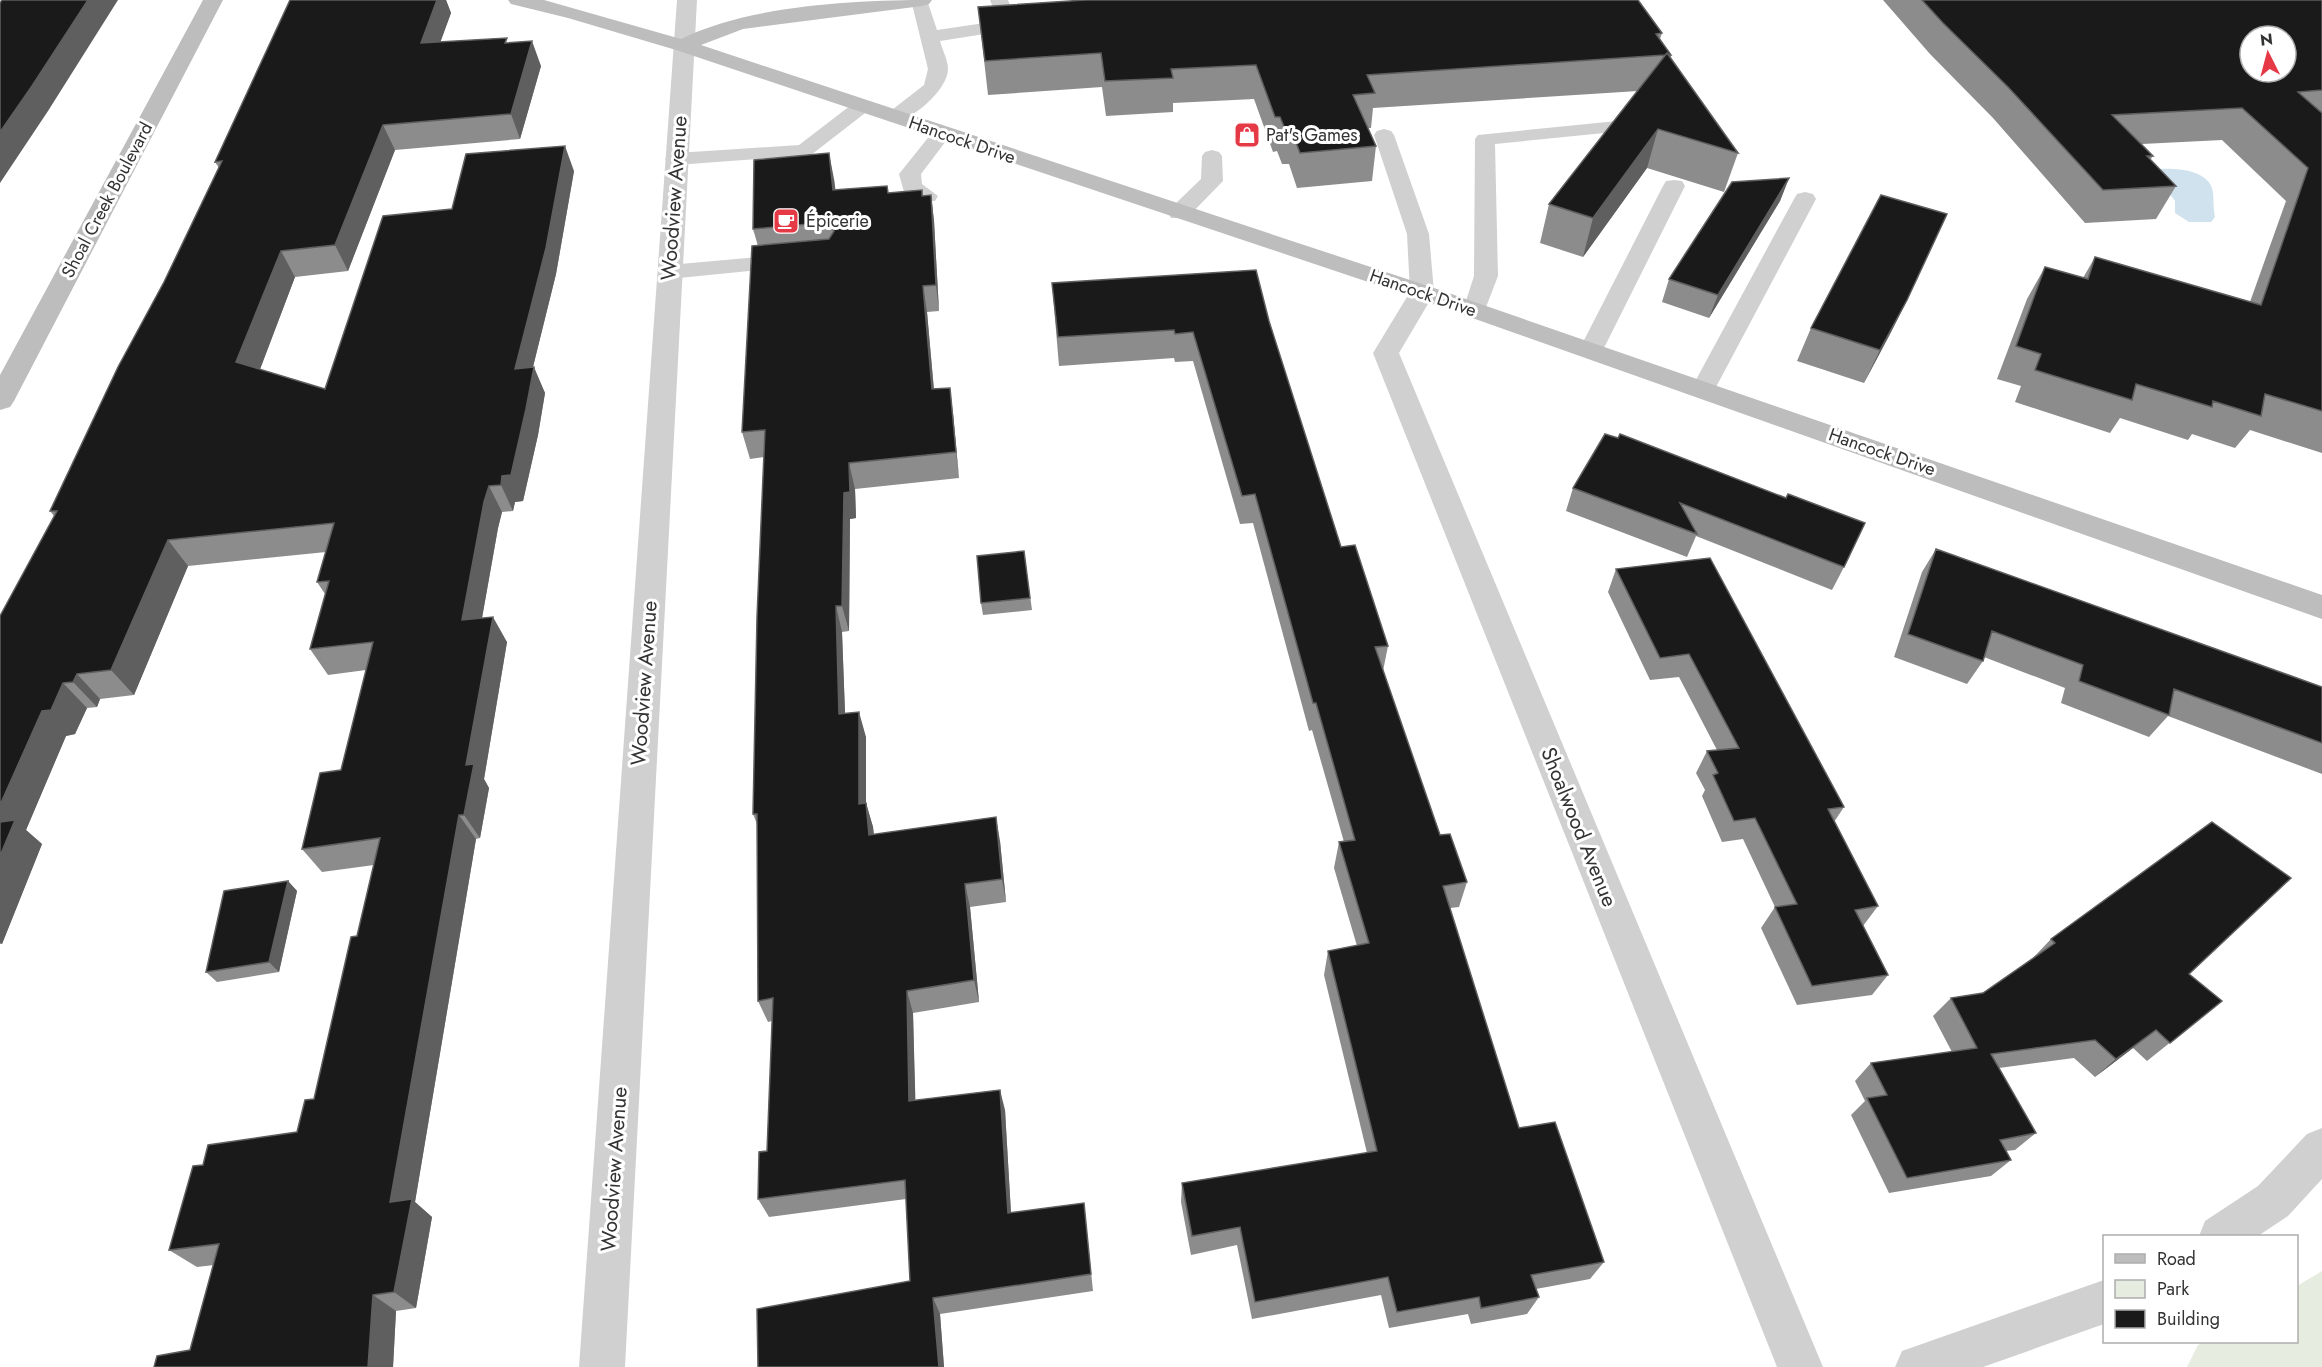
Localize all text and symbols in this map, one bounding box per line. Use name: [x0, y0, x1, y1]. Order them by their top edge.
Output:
north arrow: [2238, 24, 2298, 84]
text: N: [2259, 27, 2274, 52]
street label: Hancock Drive: [905, 110, 1019, 170]
street label: Woodview Avenue: [653, 114, 695, 281]
street label: Shoal Creek Boulevard: [55, 118, 159, 282]
shop icon: Pat's Games: [1232, 120, 1262, 150]
place label: Pat's Games: [1266, 122, 1357, 148]
cafe icon: Épicerie: [771, 206, 801, 236]
place label: Épicerie: [806, 208, 869, 234]
street label: Hancock Drive: [1366, 263, 1480, 323]
street label: Hancock Drive: [1825, 422, 1939, 482]
street label: Woodview Avenue: [623, 599, 665, 766]
street label: Shoalwood Avenue: [1533, 743, 1625, 911]
street label: Woodview Avenue: [593, 1085, 635, 1252]
legend: [2103, 1235, 2298, 1343]
text: Road: [2157, 1246, 2196, 1272]
text: Park: [2157, 1276, 2189, 1302]
text: Building: [2157, 1306, 2220, 1332]

